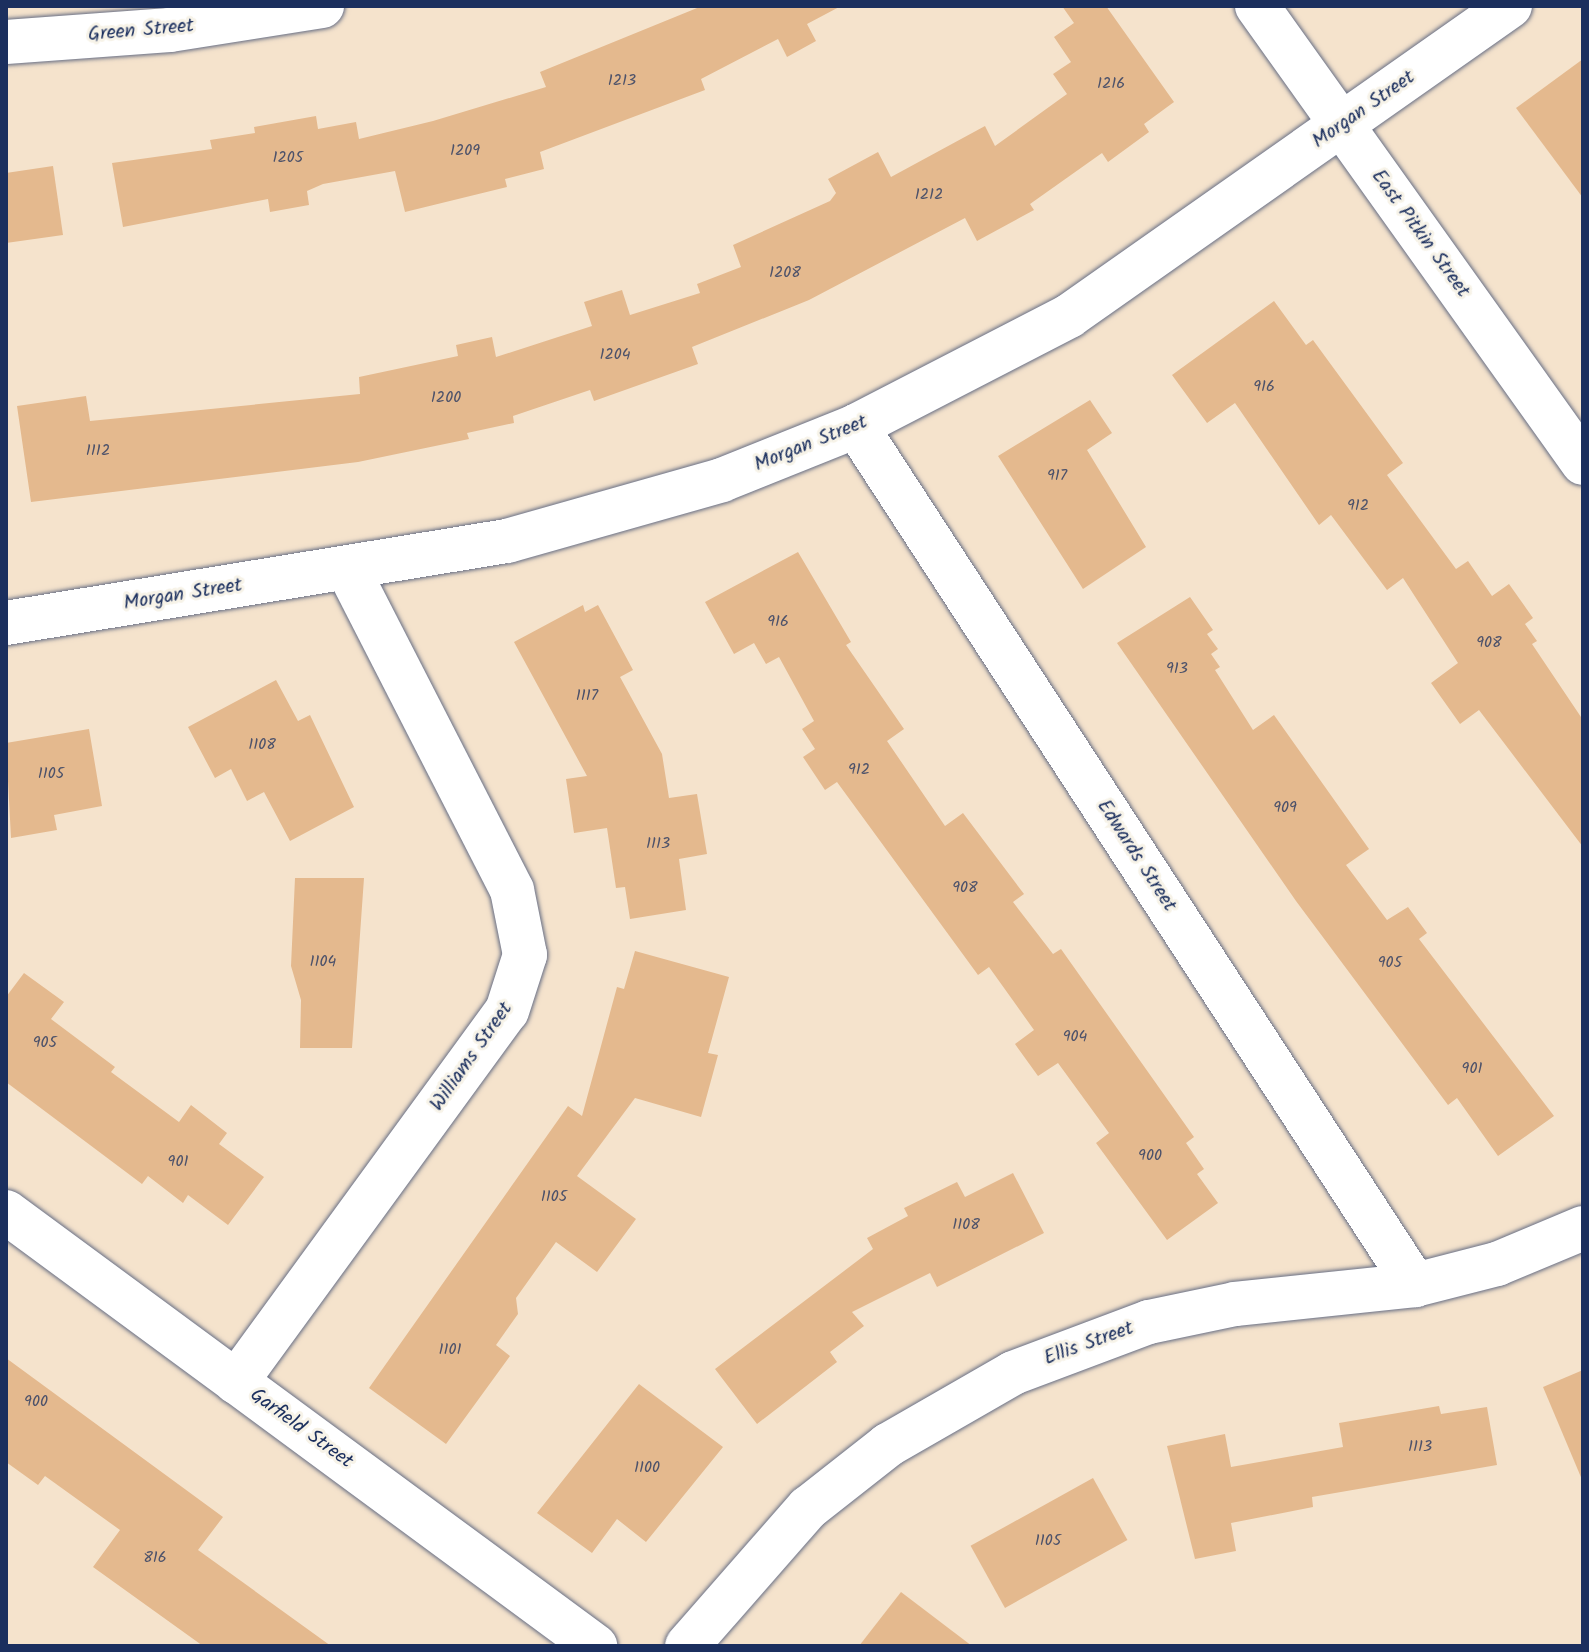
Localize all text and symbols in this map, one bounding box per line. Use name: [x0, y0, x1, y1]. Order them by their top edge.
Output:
street label: Green Street: [87, 14, 195, 48]
street label: Morgan Street: [1308, 66, 1420, 154]
house number: 1213: [608, 71, 636, 91]
house number: 1216: [1097, 74, 1125, 94]
house number: 1209: [450, 141, 480, 161]
house number: 1205: [273, 148, 303, 168]
street label: East Pitkin Street: [1366, 165, 1474, 303]
house number: 1212: [915, 185, 943, 205]
house number: 1208: [769, 263, 801, 283]
house number: 1204: [599, 345, 631, 365]
house number: 916: [1253, 377, 1275, 397]
house number: 1200: [431, 388, 461, 408]
street label: Morgan Street: [751, 410, 871, 478]
house number: 1112: [86, 441, 110, 461]
house number: 917: [1047, 466, 1067, 486]
house number: 912: [1347, 496, 1369, 516]
street label: Morgan Street: [122, 574, 244, 616]
house number: 916: [767, 612, 789, 632]
house number: 908: [1476, 633, 1502, 653]
house number: 913: [1166, 659, 1188, 679]
house number: 1117: [576, 686, 598, 706]
house number: 1108: [248, 735, 276, 755]
house number: 912: [848, 760, 870, 780]
house number: 1105: [38, 764, 64, 784]
street label: Edwards Street: [1091, 796, 1181, 916]
house number: 909: [1273, 798, 1297, 818]
house number: 1113: [646, 834, 670, 854]
house number: 908: [952, 878, 978, 898]
house number: 1104: [310, 952, 336, 972]
house number: 905: [1378, 953, 1402, 973]
street label: Williams Street: [426, 998, 518, 1116]
house number: 904: [1063, 1027, 1087, 1047]
house number: 905: [33, 1033, 57, 1053]
house number: 901: [1462, 1059, 1482, 1079]
house number: 900: [1138, 1146, 1162, 1166]
house number: 901: [168, 1152, 188, 1172]
house number: 1105: [541, 1187, 567, 1207]
house number: 1108: [952, 1215, 980, 1235]
street label: Ellis Street: [1041, 1317, 1137, 1371]
house number: 1101: [438, 1340, 462, 1360]
street label: Garfield Street: [245, 1384, 357, 1474]
house number: 900: [24, 1392, 48, 1412]
house number: 1113: [1408, 1437, 1432, 1457]
house number: 1100: [634, 1458, 660, 1478]
house number: 1105: [1035, 1531, 1061, 1551]
house number: 816: [143, 1548, 167, 1568]

